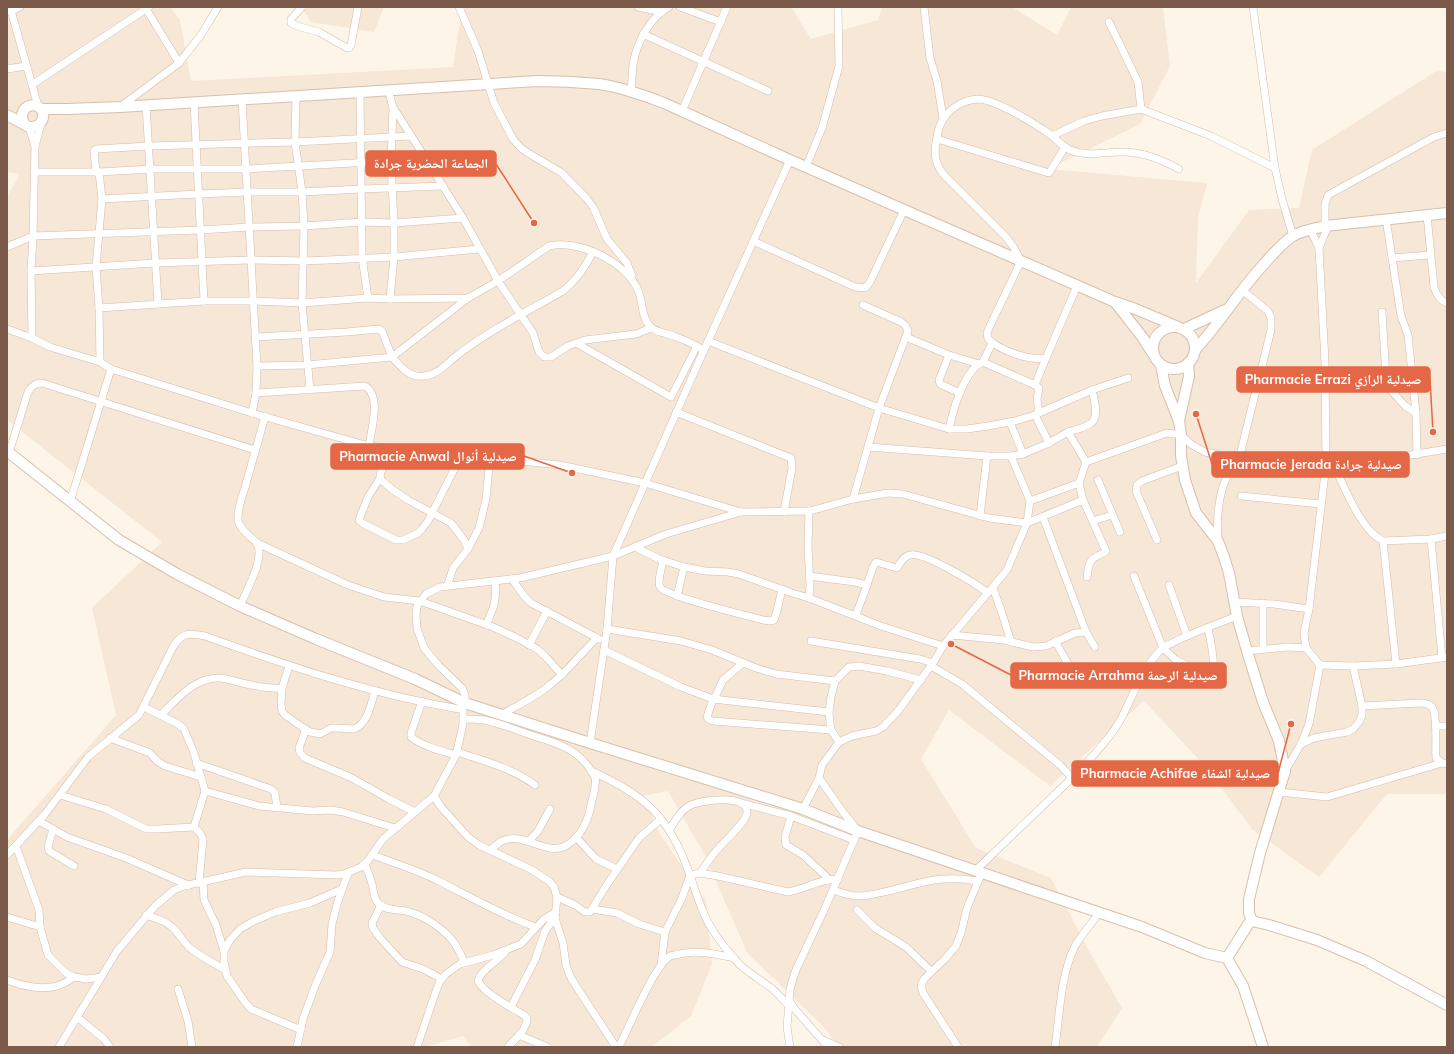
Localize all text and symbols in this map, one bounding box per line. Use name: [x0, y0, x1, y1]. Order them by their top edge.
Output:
callout: الجماعة الحضرية جرادة: [366, 151, 496, 176]
text: الجماعة الحضرية جرادة: [374, 155, 488, 171]
callout: Pharmacie Errazi صيدلية الرازي: [1237, 367, 1430, 392]
text: Pharmacie Errazi صيدلية الرازي: [1245, 371, 1421, 390]
callout: Pharmacie Anwal صيدلية أنوال: [331, 444, 524, 469]
text: Pharmacie Anwal صيدلية أنوال: [339, 448, 517, 464]
callout: Pharmacie Jerada صيدلية جرادة: [1212, 452, 1409, 477]
text: Pharmacie Jerada صيدلية جرادة: [1220, 456, 1402, 472]
callout: Pharmacie Arrahma صيدلية الرحمة: [1011, 663, 1226, 688]
text: Pharmacie Arrahma صيدلية الرحمة: [1018, 667, 1218, 683]
callout: Pharmacie Achifae صيدلية الشفاء: [1072, 761, 1278, 786]
text: Pharmacie Achifae صيدلية الشفاء: [1080, 765, 1270, 781]

